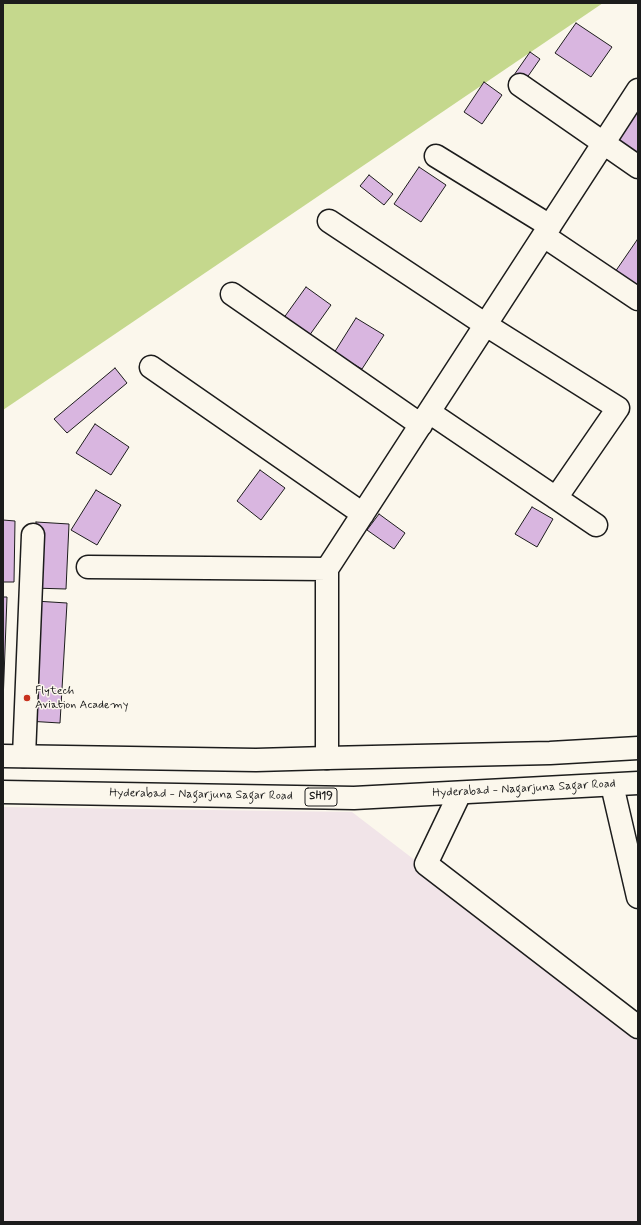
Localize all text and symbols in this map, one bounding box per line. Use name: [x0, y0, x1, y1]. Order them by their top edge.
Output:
place label: Flytech Aviation Academy: [35, 684, 128, 712]
marker: Flytech Aviation Academy: [22, 693, 32, 703]
street label: Hyderabad - Nagarjuna Sagar Road: [432, 777, 616, 801]
street label: Hyderabad - Nagarjuna Sagar Road: [109, 786, 293, 804]
road number: SH19: [305, 788, 337, 806]

